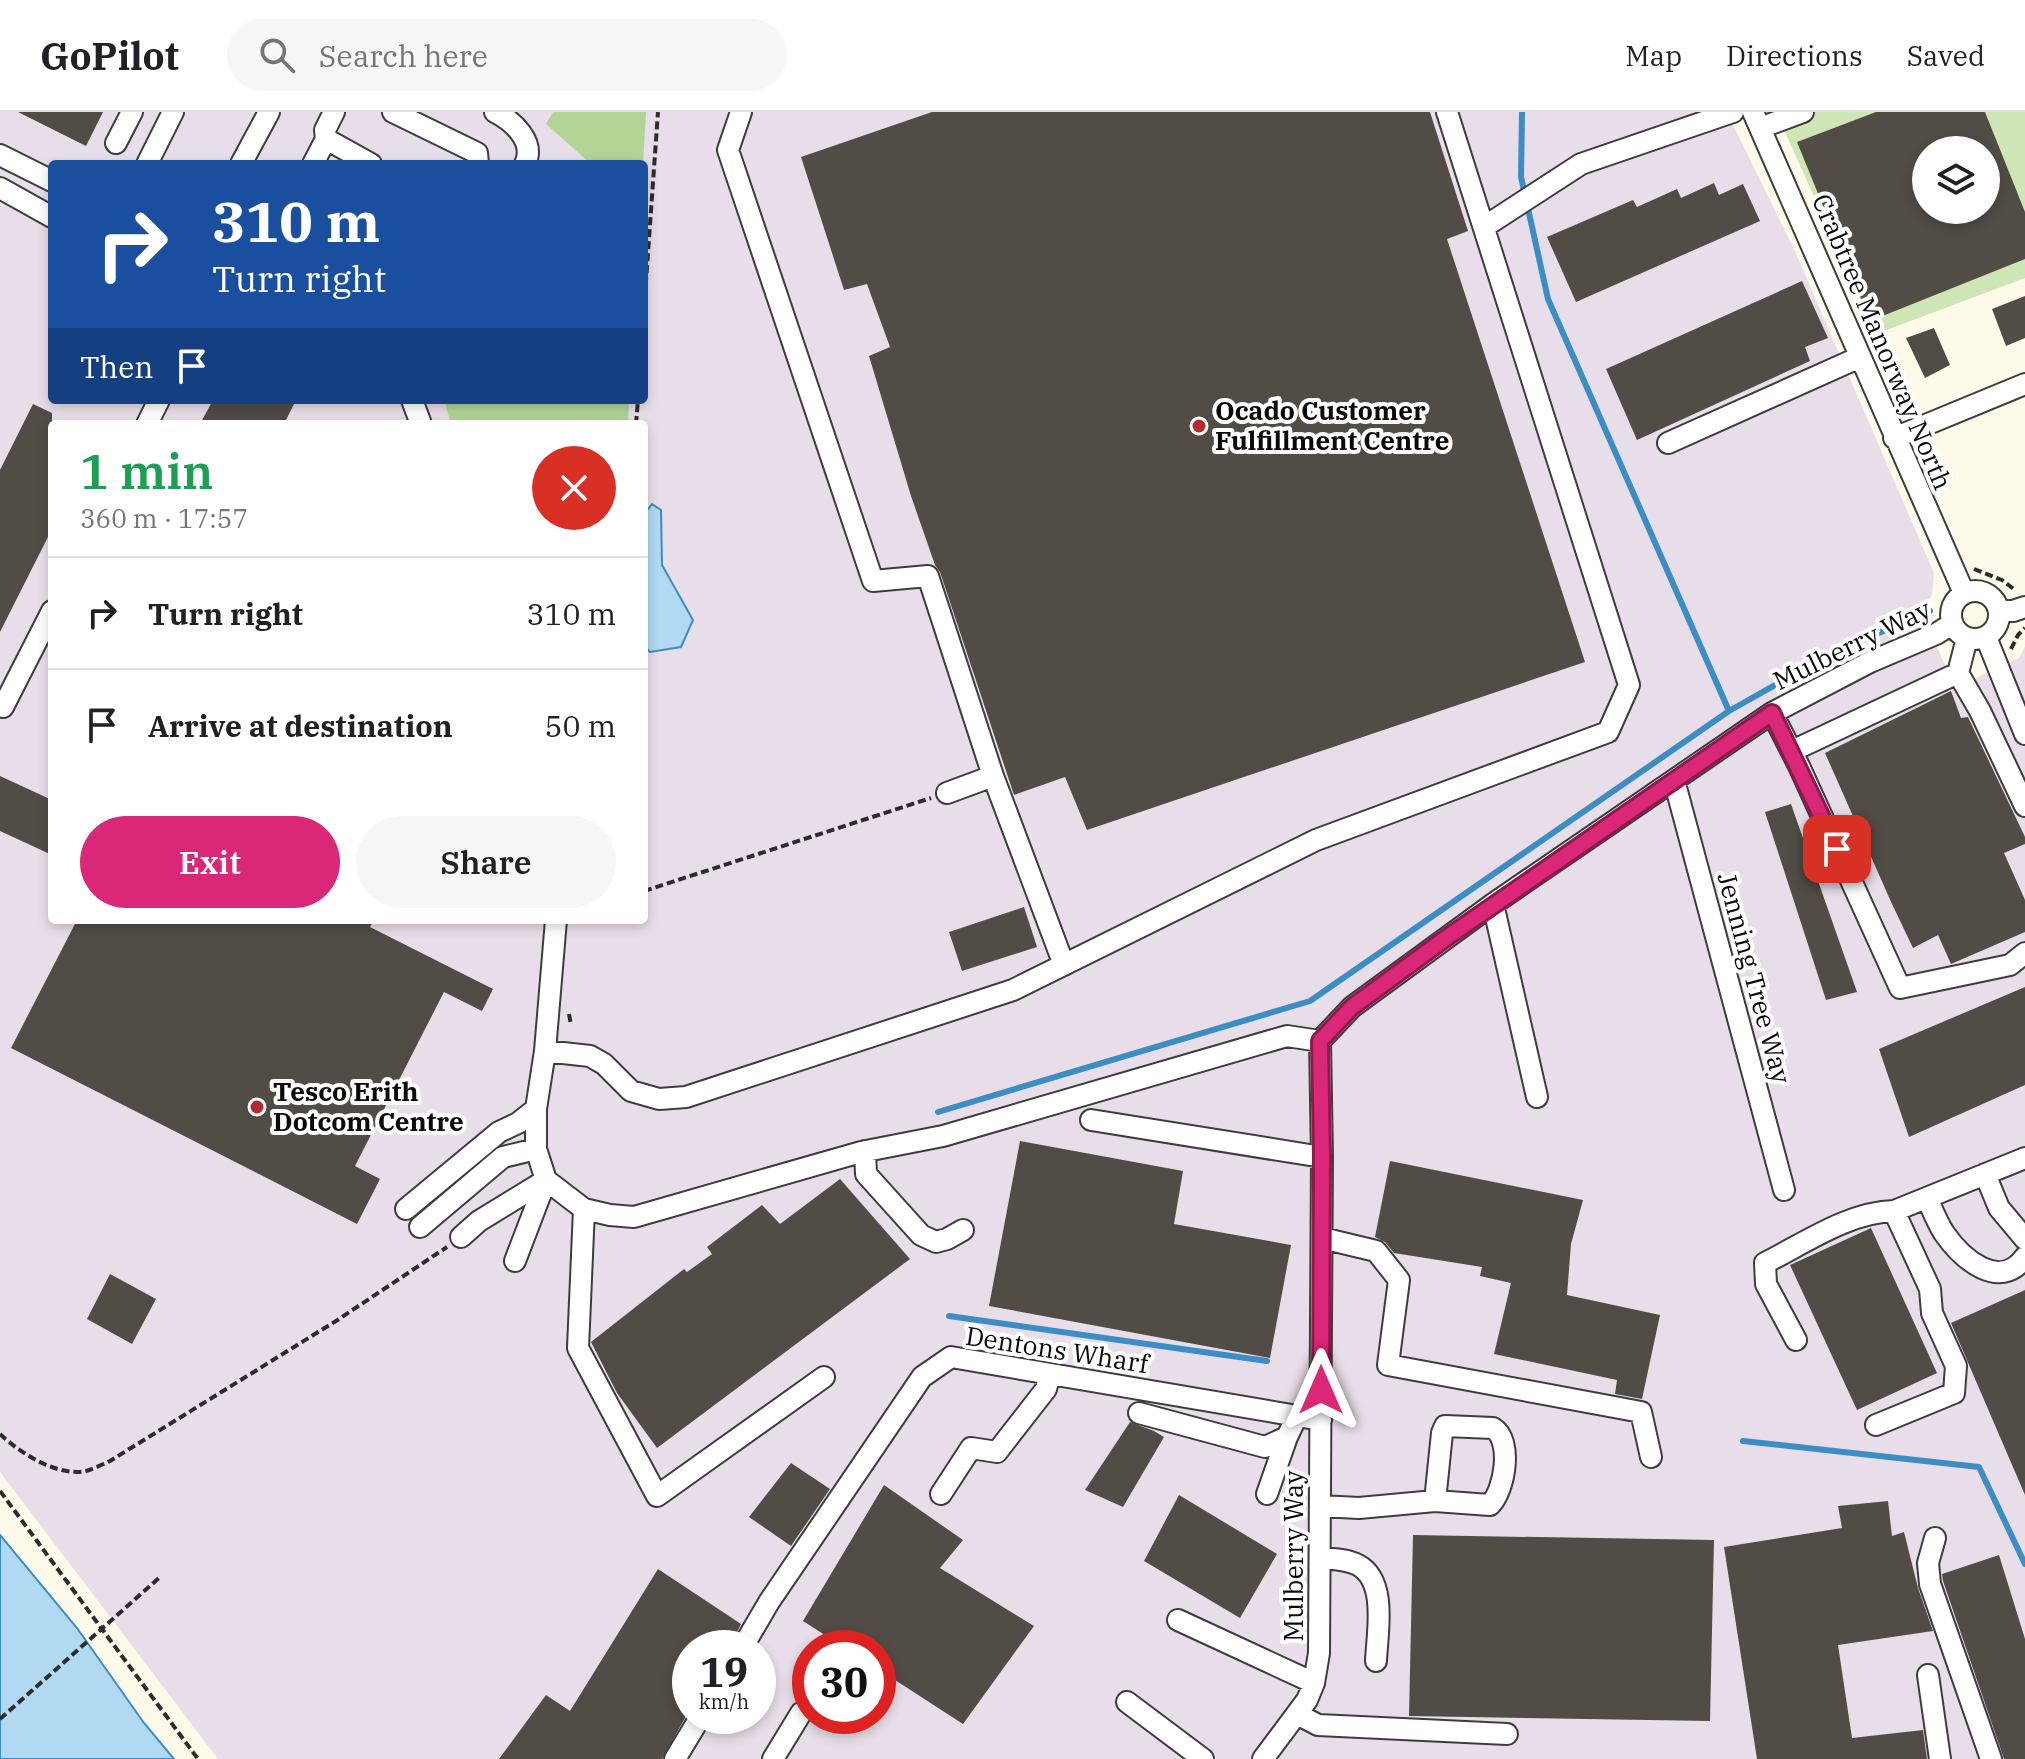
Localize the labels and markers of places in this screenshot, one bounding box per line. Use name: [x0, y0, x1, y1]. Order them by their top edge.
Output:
place label: Ocado Customer Fulfillment Centre: [1215, 393, 1449, 457]
marker: Ocado Customer Fulfillment Centre: [1190, 417, 1208, 435]
pin: [1803, 815, 1871, 883]
place label: Tesco Erith Dotcom Centre: [273, 1074, 464, 1138]
marker: Tesco Erith Dotcom Centre: [248, 1098, 266, 1116]

